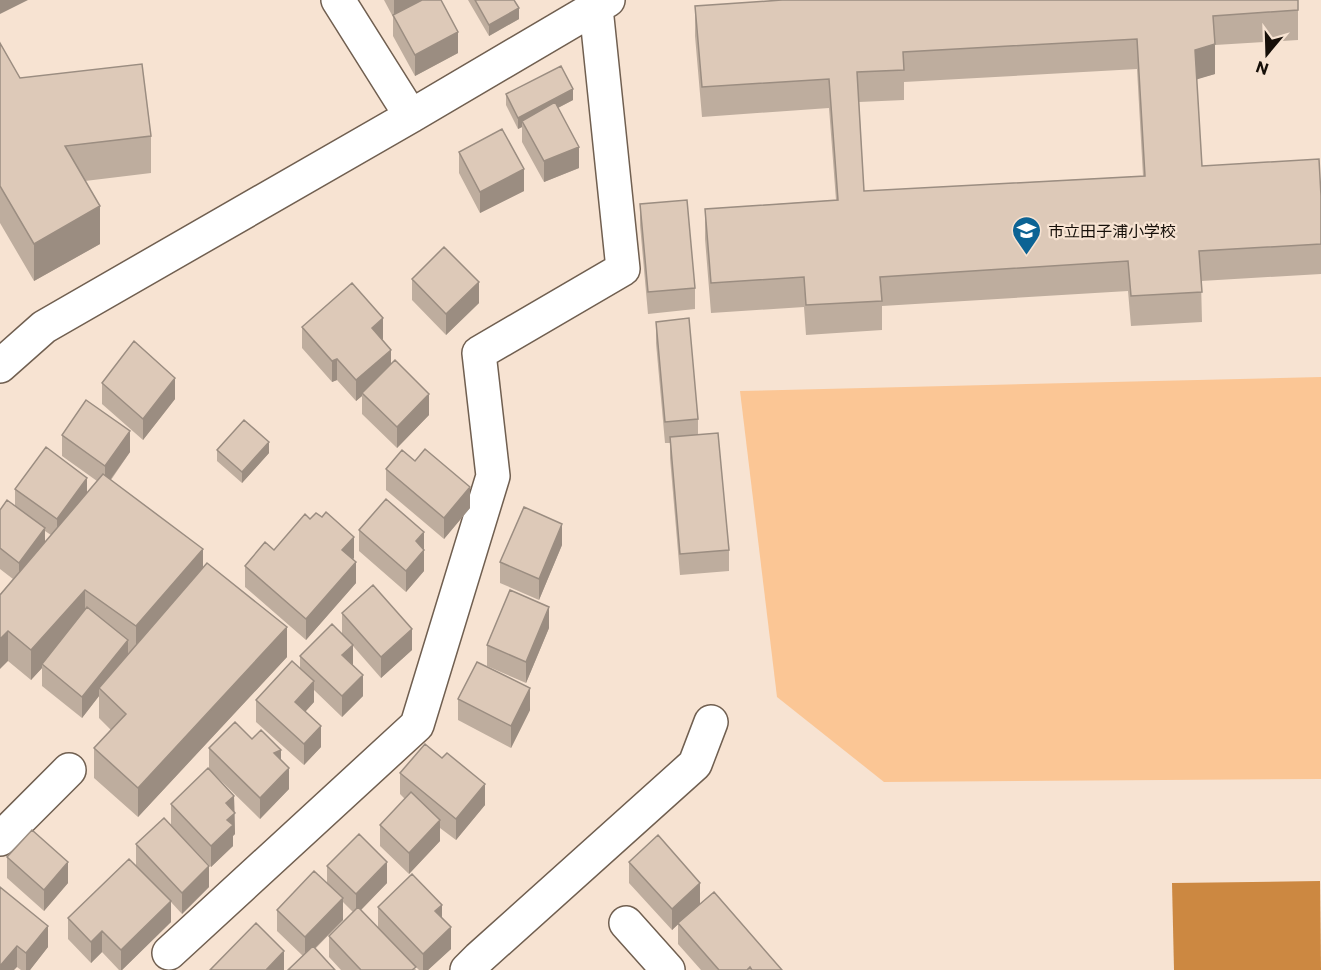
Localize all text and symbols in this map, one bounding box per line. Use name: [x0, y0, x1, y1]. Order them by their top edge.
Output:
north arrow: [1237, 24, 1297, 84]
text: N: [1253, 58, 1271, 80]
school or university icon: 市立田子浦小学校: [1011, 214, 1043, 256]
place label: 市立田子浦小学校: [1048, 221, 1176, 240]

